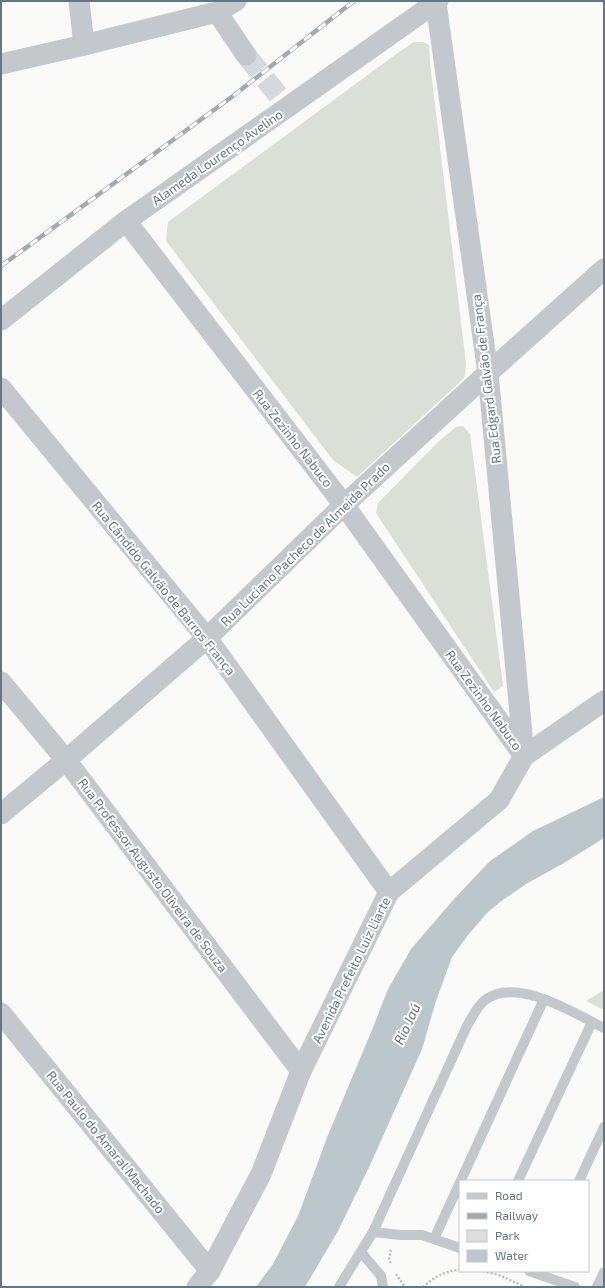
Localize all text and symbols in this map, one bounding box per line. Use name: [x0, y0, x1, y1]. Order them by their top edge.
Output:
street label: Alameda Lourenço Avelino: [149, 106, 286, 209]
street label: Rua Edgard Galvão de França: [468, 293, 505, 465]
street label: Rua Zezinho Nabuco: [250, 386, 336, 490]
street label: Rua Luciano Pacheco de Almeida Prado: [217, 459, 393, 629]
street label: Rua Cândido Galvão de Barros França: [88, 498, 239, 679]
street label: Rua Zezinho Nabuco: [442, 647, 526, 753]
street label: Rua Professor Augusto Oliveira de Souza: [75, 775, 231, 975]
street label: Avenida Prefeito Luiz Liarte: [309, 894, 393, 1046]
water label: Rio Jaú: [390, 1000, 423, 1047]
street label: Rua Paulo do Amaral Machado: [43, 1067, 169, 1217]
legend: [459, 1180, 589, 1272]
text: Road: [495, 1188, 523, 1202]
text: Railway: [495, 1208, 539, 1222]
text: Park: [495, 1228, 520, 1242]
text: Water: [495, 1248, 529, 1262]

